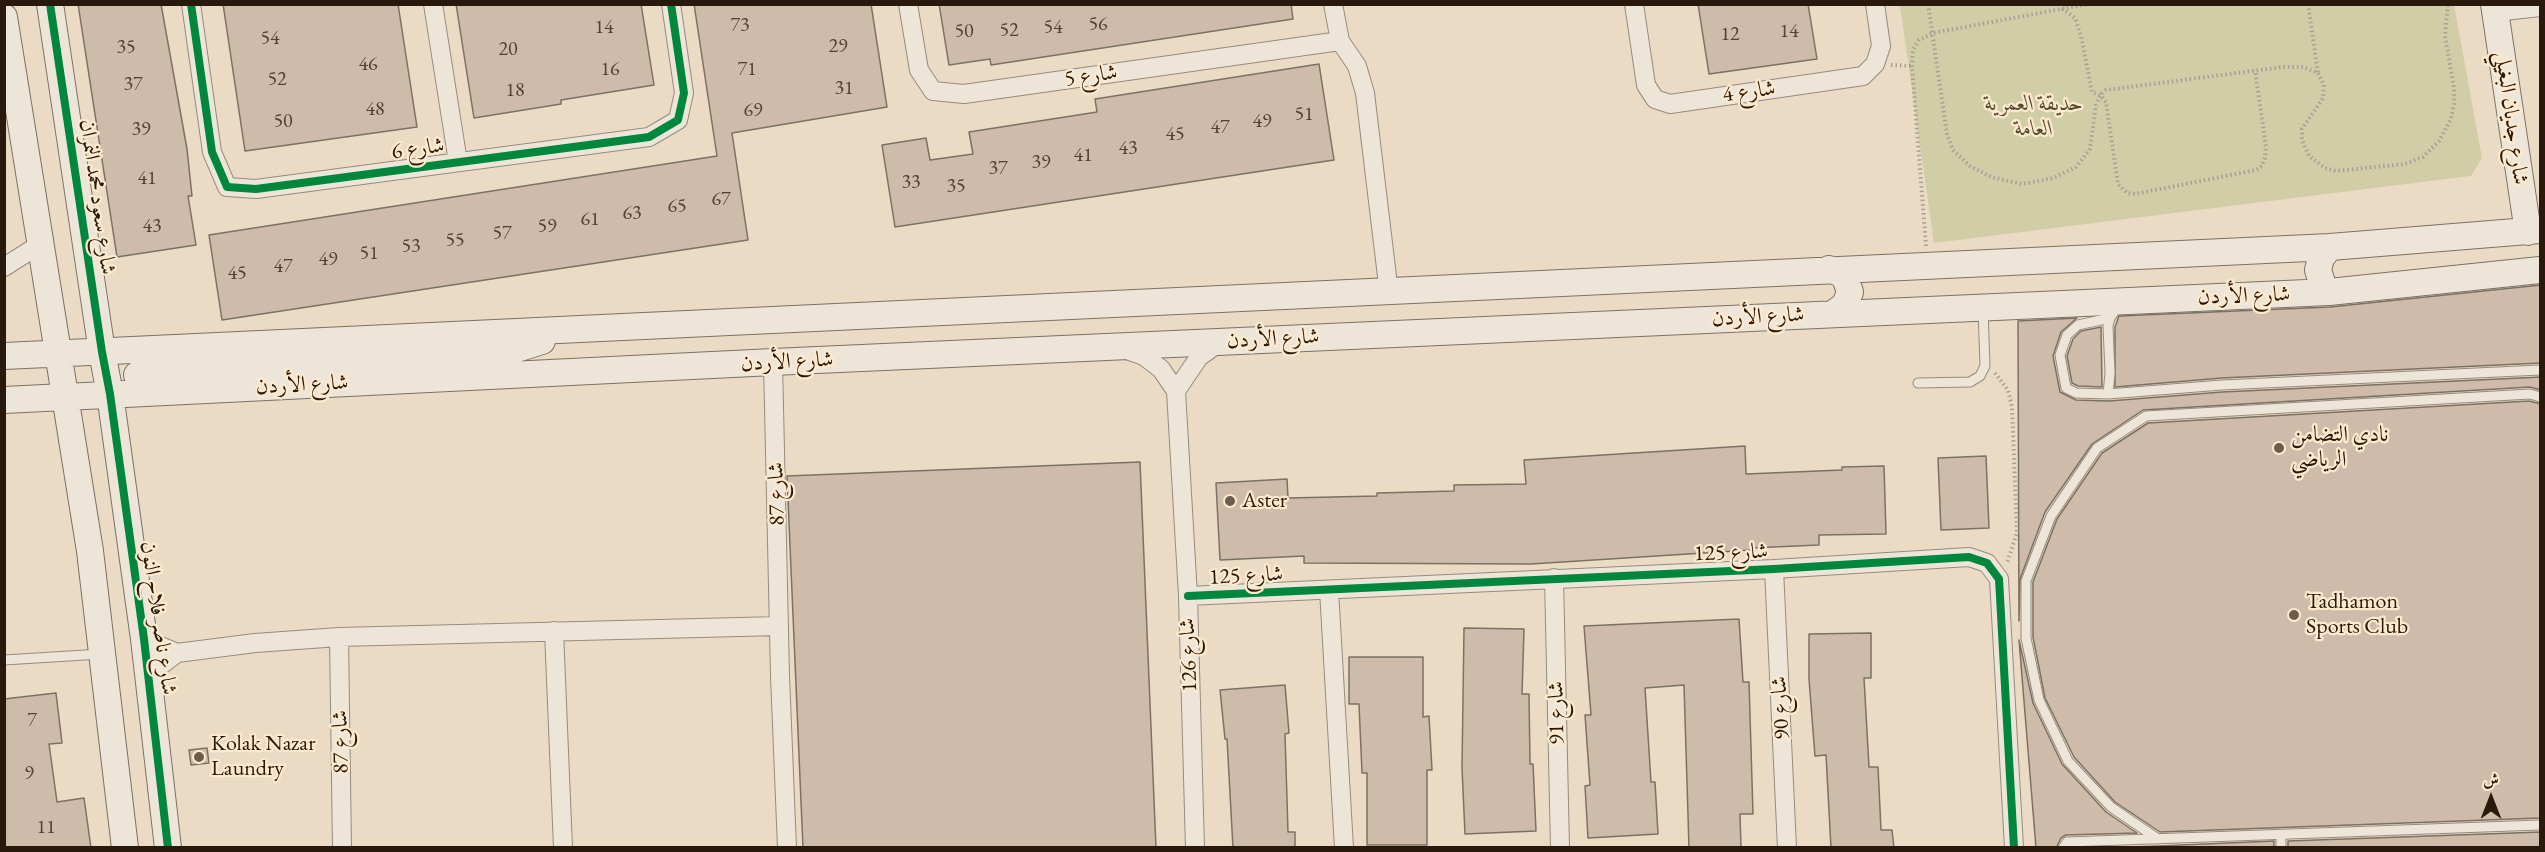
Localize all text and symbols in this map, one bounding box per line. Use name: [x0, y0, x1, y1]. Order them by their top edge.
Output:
house number: 56: [1088, 13, 1108, 37]
house number: 73: [730, 14, 750, 38]
house number: 14: [594, 16, 614, 40]
house number: 54: [1043, 16, 1063, 40]
house number: 52: [999, 19, 1019, 43]
house number: 50: [954, 20, 974, 44]
house number: 14: [1779, 20, 1799, 44]
house number: 12: [1720, 23, 1740, 47]
house number: 54: [260, 27, 280, 51]
house number: 29: [828, 35, 848, 59]
house number: 35: [116, 36, 136, 60]
house number: 20: [498, 38, 518, 62]
street label: شارع جديان البغيلي: [2489, 50, 2533, 186]
house number: 46: [358, 53, 378, 77]
house number: 16: [600, 58, 620, 82]
house number: 71: [737, 58, 757, 82]
street label: شارع 5: [1063, 59, 1119, 93]
house number: 52: [267, 68, 287, 92]
house number: 37: [123, 73, 143, 97]
street label: شارع 4: [1721, 75, 1777, 109]
house number: 31: [834, 77, 854, 101]
house number: 18: [505, 79, 525, 103]
park label: حديقة العمرية العامة: [1985, 91, 2083, 142]
house number: 48: [365, 98, 385, 122]
house number: 69: [743, 99, 763, 123]
house number: 51: [1294, 103, 1314, 127]
house number: 50: [273, 110, 293, 134]
house number: 49: [1252, 110, 1272, 134]
house number: 47: [1210, 116, 1230, 140]
street label: شارع سعود محمد النمران: [73, 118, 121, 276]
house number: 39: [131, 118, 151, 142]
house number: 45: [1165, 123, 1185, 147]
street label: شارع 6: [390, 132, 446, 166]
house number: 43: [1118, 137, 1138, 161]
house number: 41: [1073, 144, 1093, 168]
house number: 39: [1031, 151, 1051, 175]
house number: 37: [988, 157, 1008, 181]
house number: 41: [137, 167, 157, 191]
house number: 33: [901, 171, 921, 195]
house number: 35: [946, 175, 966, 199]
house number: 67: [711, 188, 731, 212]
house number: 65: [667, 195, 687, 219]
house number: 63: [622, 202, 642, 226]
house number: 61: [580, 208, 600, 232]
house number: 43: [142, 215, 162, 239]
house number: 59: [537, 215, 557, 239]
house number: 57: [492, 222, 512, 246]
house number: 55: [445, 229, 465, 253]
house number: 53: [401, 235, 421, 259]
house number: 51: [359, 242, 379, 266]
house number: 49: [318, 248, 338, 272]
house number: 47: [273, 255, 293, 279]
house number: 45: [227, 262, 247, 286]
street label: شارع الأردن: [2197, 281, 2291, 311]
street label: شارع الأردن: [1711, 301, 1805, 333]
street label: شارع الأردن: [1226, 323, 1320, 355]
street label: شارع الأردن: [740, 346, 834, 378]
street label: شارع الأردن: [255, 369, 349, 401]
place label: نادي التضامن الرياضي: [2291, 422, 2388, 474]
marker: نادي التضامن الرياضي: [2272, 441, 2286, 455]
street label: شارع 87: [763, 462, 791, 526]
place label: Aster: [1242, 488, 1287, 514]
marker: Aster: [1223, 494, 1237, 508]
street label: شارع ناصر فلاح النون: [134, 539, 182, 697]
street label: شارع 125: [1693, 539, 1769, 567]
street label: شارع 125: [1208, 561, 1284, 591]
place label: Tadhamon Sports Club: [2306, 589, 2408, 640]
marker: Tadhamon Sports Club: [2287, 608, 2301, 622]
street label: شارع 126: [1175, 617, 1203, 693]
street label: شارع 90: [1766, 675, 1796, 741]
street label: شارع 91: [1543, 681, 1571, 745]
house number: 7: [27, 709, 37, 733]
street label: شارع 87: [327, 710, 355, 774]
place label: Kolak Nazar Laundry: [211, 731, 315, 782]
marker: Kolak Nazar Laundry: [192, 750, 206, 764]
house number: 9: [24, 762, 34, 786]
north arrow: [2461, 768, 2521, 828]
text: ش: [2483, 769, 2499, 790]
house number: 11: [36, 816, 56, 840]

